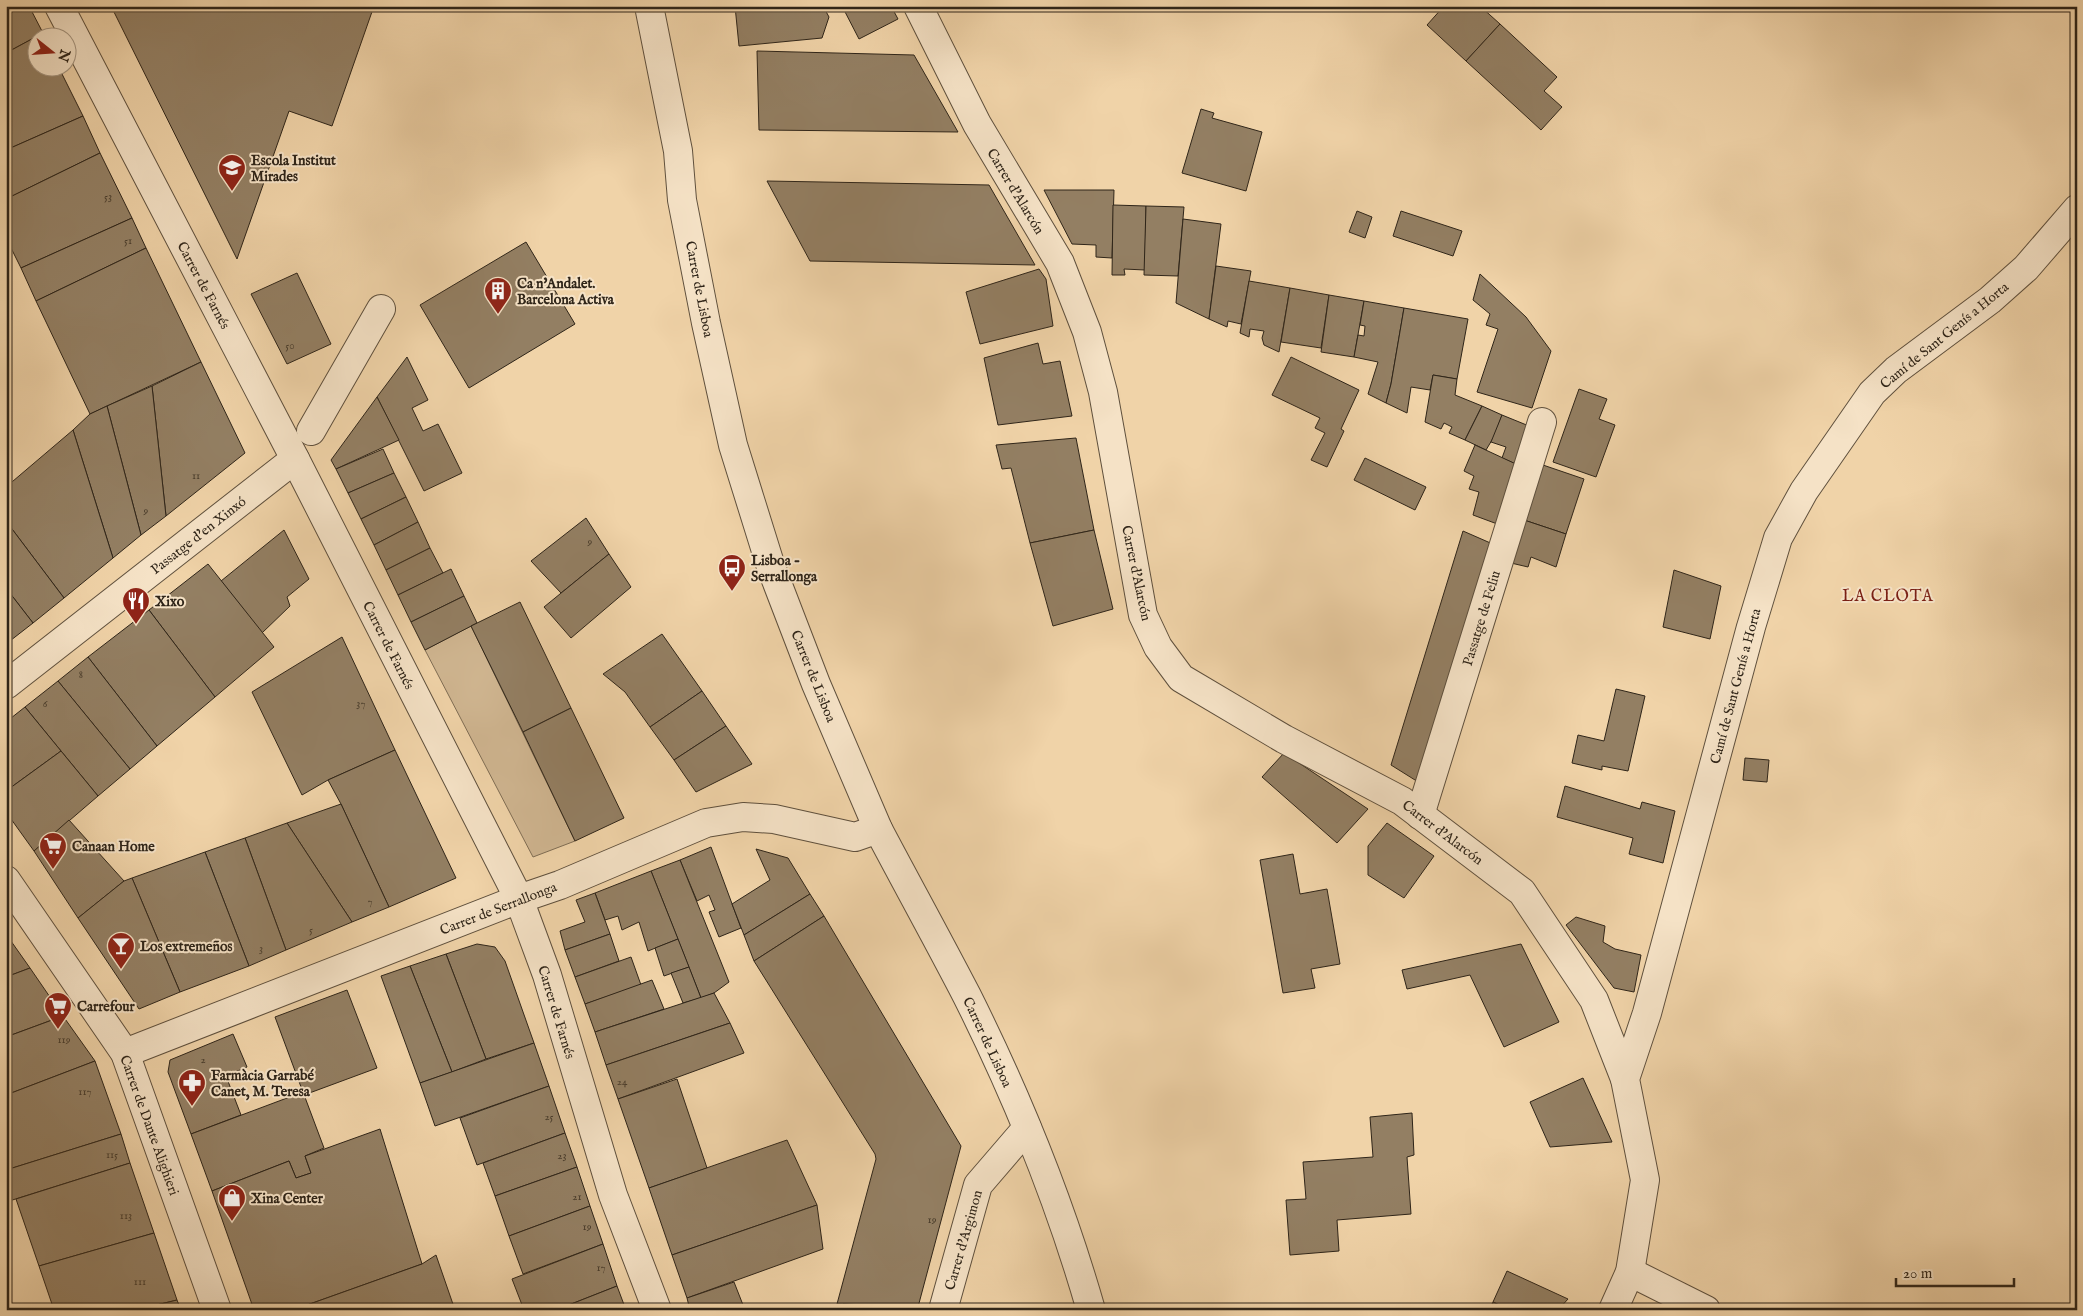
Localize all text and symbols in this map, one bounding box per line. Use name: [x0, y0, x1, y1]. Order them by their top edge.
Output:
north arrow: [28, 28, 78, 78]
text: N: [53, 46, 74, 64]
street label: Carrer d'Alarcón: [982, 145, 1048, 238]
place label: Escola Institut Mirades: [251, 152, 336, 186]
school or university icon: Escola Institut Mirades: [217, 153, 247, 192]
house number: 53: [104, 190, 112, 204]
house number: 51: [124, 234, 132, 248]
street label: Carrer de Farnés: [172, 239, 234, 332]
street label: Carrer de Lisboa: [681, 240, 717, 340]
place label: Ca n'Andalet. Barcelona Activa: [517, 275, 615, 309]
building icon: Ca n'Andalet. Barcelona Activa: [483, 276, 513, 315]
street label: Camí de Sant Genís a Horta: [1877, 278, 2013, 393]
house number: 50: [285, 339, 295, 353]
house number: 11: [192, 469, 200, 483]
street label: Passatge d'en Xinxó: [147, 493, 250, 579]
house number: 9: [143, 504, 149, 518]
street label: Carrer d'Alarcón: [1117, 524, 1155, 623]
house number: 9: [587, 535, 593, 549]
place label: Lisboa - Serrallonga: [751, 552, 818, 586]
bus stop icon: Lisboa - Serrallonga: [717, 553, 747, 592]
street label: Passatge de Feliu: [1459, 568, 1505, 668]
restaurant icon: Xixo: [121, 586, 151, 625]
district label: LA CLOTA: [1842, 587, 1934, 607]
place label: Xixo: [154, 593, 185, 611]
street label: Carrer de Farnés: [358, 598, 418, 693]
street label: Camí de Sant Genís a Horta: [1707, 606, 1766, 766]
street label: Carrer de Lisboa: [786, 628, 840, 726]
house number: 8: [79, 668, 83, 682]
house number: 6: [43, 697, 48, 711]
house number: 37: [356, 697, 366, 711]
street label: Carrer d'Alarcón: [1398, 796, 1487, 870]
supermarket icon: Canaan Home: [38, 831, 68, 870]
place label: Canaan Home: [72, 838, 155, 856]
street label: Carrer de Serrallonga: [437, 878, 560, 940]
house number: 7: [367, 895, 373, 909]
house number: 5: [309, 923, 313, 937]
bar icon: Los extremeños: [106, 931, 136, 970]
place label: Los extremeños: [140, 938, 232, 956]
house number: 3: [259, 942, 263, 956]
street label: Carrer de Farnés: [533, 963, 579, 1061]
supermarket icon: Carrefour: [43, 991, 73, 1030]
street label: Carrer de Lisboa: [958, 994, 1016, 1091]
place label: Carrefour: [77, 998, 136, 1016]
house number: 119: [58, 1033, 71, 1047]
street label: Carrer de Dante Alighieri: [115, 1053, 183, 1198]
house number: 2: [200, 1053, 206, 1067]
place label: Farmàcia Garrabé Canet, M. Teresa: [211, 1067, 315, 1101]
pharmacy icon: Farmàcia Garrabé Canet, M. Teresa: [177, 1068, 207, 1107]
house number: 24: [617, 1075, 628, 1089]
house number: 117: [78, 1085, 92, 1099]
house number: 25: [544, 1110, 554, 1124]
house number: 115: [106, 1148, 118, 1162]
house number: 23: [557, 1149, 567, 1163]
shop icon: Xina Center: [217, 1183, 247, 1222]
street label: Carrer d'Argimon: [941, 1188, 987, 1292]
place label: Xina Center: [250, 1190, 324, 1208]
house number: 21: [572, 1190, 582, 1204]
house number: 113: [120, 1209, 132, 1223]
house number: 19: [928, 1213, 937, 1227]
house number: 19: [583, 1220, 592, 1234]
scale bar: [1896, 1256, 2013, 1288]
house number: 17: [596, 1261, 606, 1275]
text: 20 m: [1903, 1264, 1933, 1283]
house number: 111: [134, 1275, 146, 1289]

